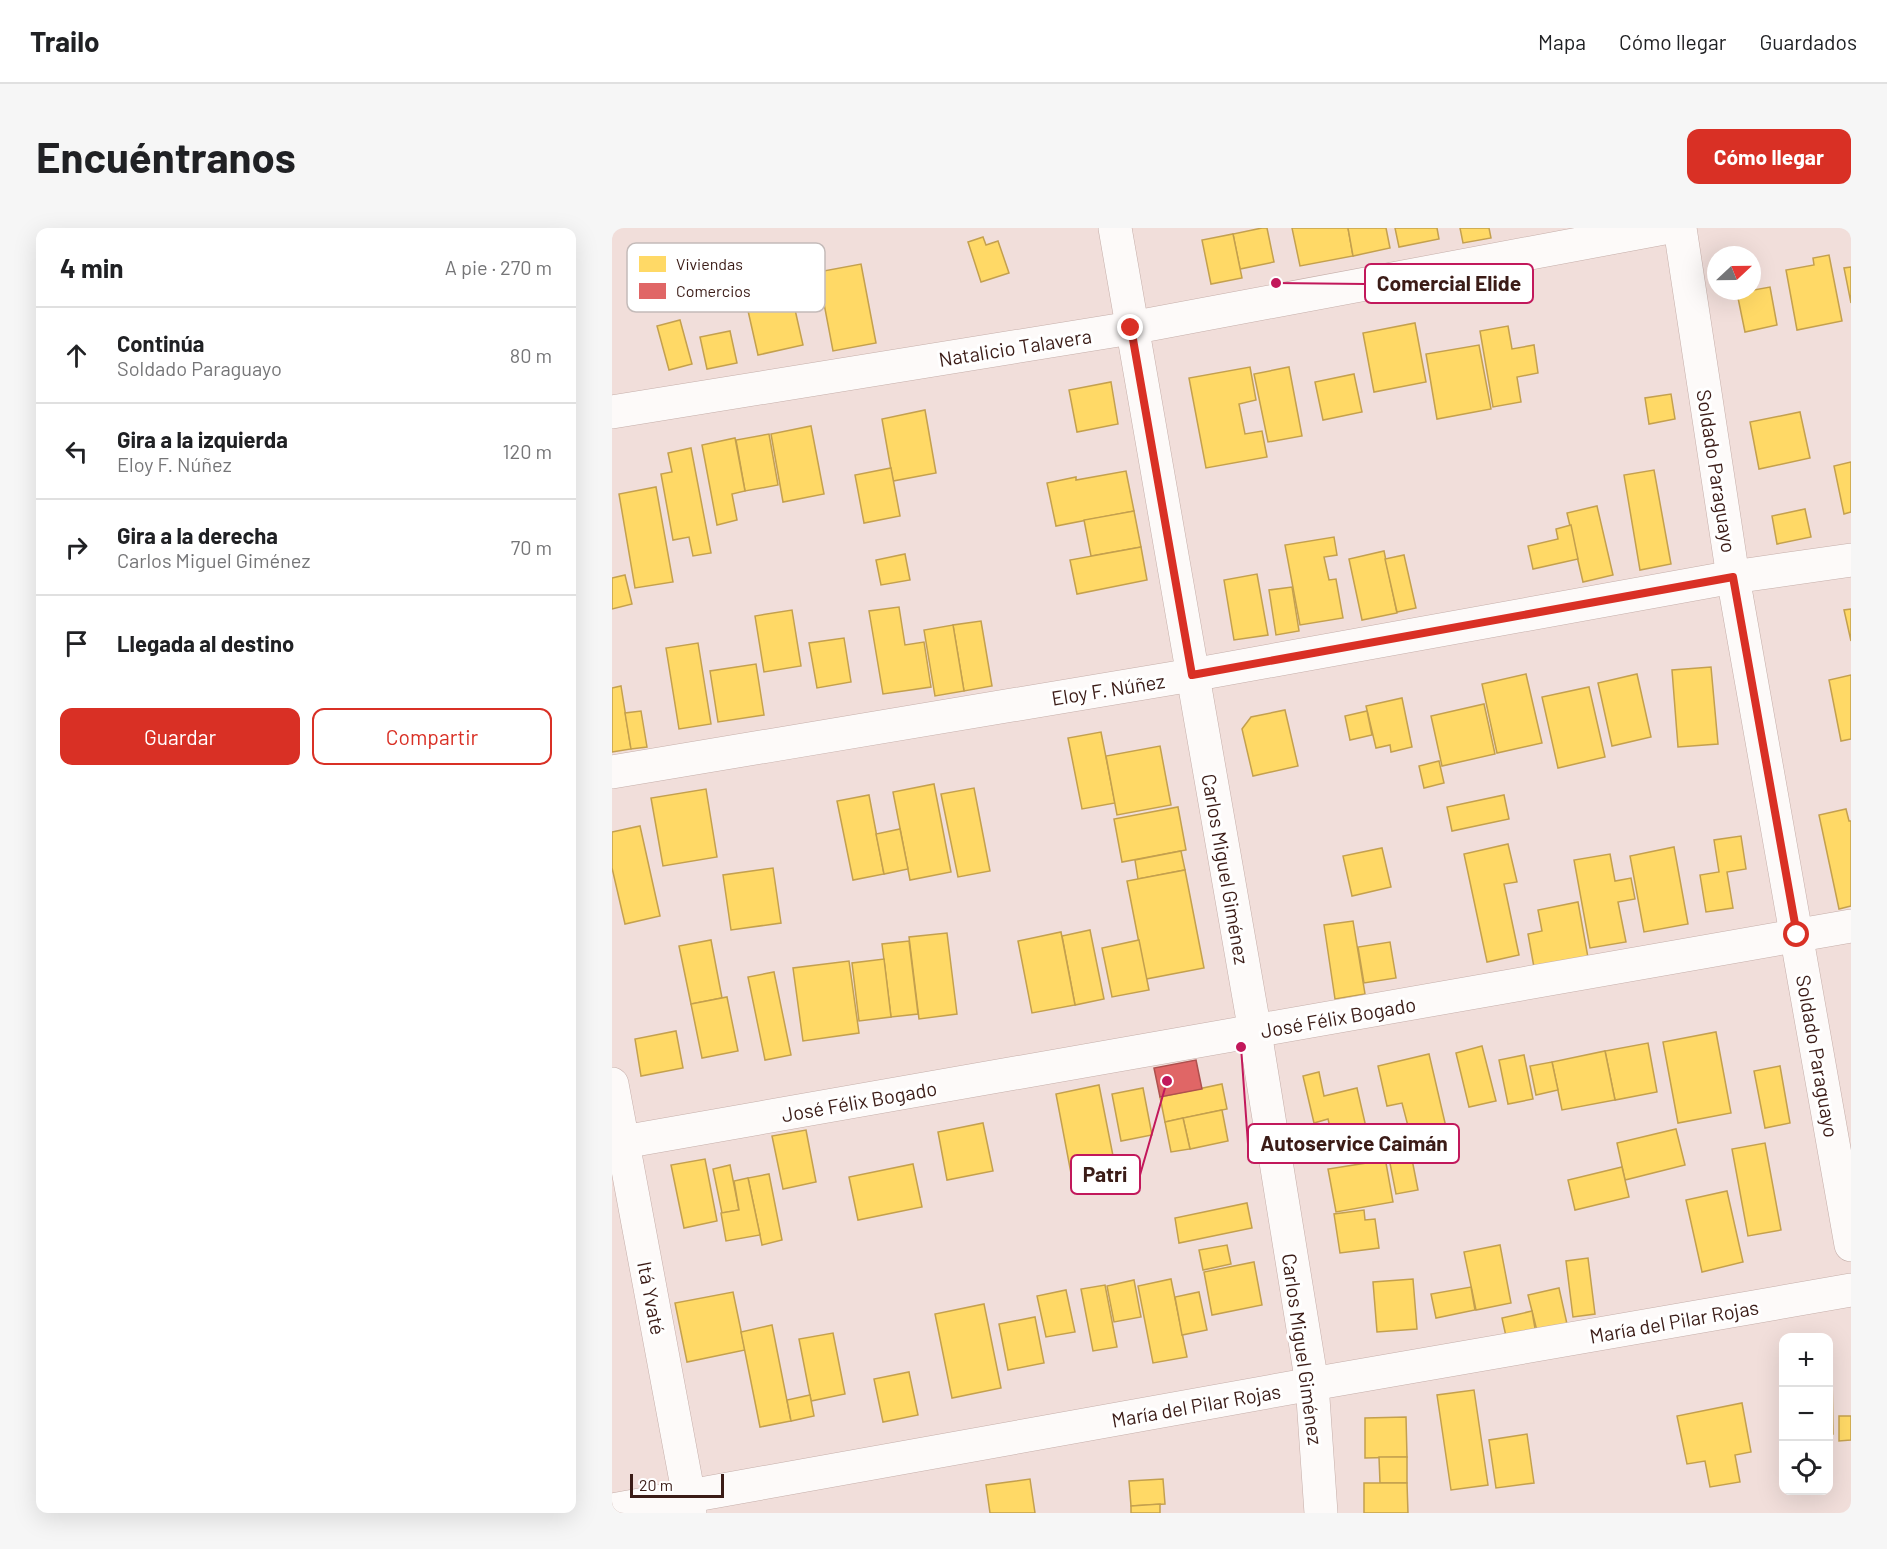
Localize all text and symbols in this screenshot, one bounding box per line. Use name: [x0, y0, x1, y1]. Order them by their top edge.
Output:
text: Trailo: [30, 24, 100, 58]
text: Mapa: [1538, 29, 1586, 54]
text: Cómo llegar: [1619, 29, 1726, 54]
text: Guardados: [1759, 29, 1857, 54]
button: Cómo llegar: [1687, 129, 1851, 184]
text: Encuéntranos: [36, 131, 296, 181]
legend: [627, 243, 825, 312]
north arrow: [1707, 246, 1761, 300]
text: 4 min: [60, 252, 124, 283]
text: Viviendas: [676, 254, 743, 273]
text: A pie · 270 m: [445, 255, 552, 279]
callout: Comercial Elide: [1365, 264, 1533, 303]
text: Comercial Elide: [1377, 270, 1521, 295]
text: Comercios: [676, 281, 751, 300]
route end: [1117, 314, 1143, 340]
street label: Natalicio Talavera: [937, 323, 1093, 371]
text: Continúa: [117, 330, 204, 356]
icon: ahead: [60, 339, 93, 372]
text: 80 m: [510, 343, 552, 367]
text: Soldado Paraguayo: [117, 356, 282, 380]
street label: Soldado Paraguayo: [1692, 388, 1742, 554]
text: Gira a la izquierda: [117, 426, 288, 452]
icon: left: [60, 435, 93, 468]
text: 120 m: [502, 439, 552, 463]
text: Eloy F. Núñez: [117, 452, 232, 476]
text: Gira a la derecha: [117, 522, 278, 548]
icon: right: [60, 531, 93, 564]
text: 70 m: [511, 535, 552, 559]
text: Carlos Miguel Giménez: [117, 548, 310, 572]
icon: arrive: [60, 627, 93, 660]
text: Llegada al destino: [117, 630, 294, 656]
street label: Eloy F. Núñez: [1050, 668, 1167, 710]
button: Guardar: [60, 708, 300, 765]
button: Compartir: [312, 708, 552, 765]
street label: Carlos Miguel Giménez: [1197, 772, 1255, 966]
route start: [1783, 921, 1809, 947]
street label: Soldado Paraguayo: [1792, 973, 1844, 1139]
street label: José Félix Bogado: [1258, 992, 1418, 1042]
street label: José Félix Bogado: [779, 1076, 939, 1126]
callout: Autoservice Caimán: [1248, 1124, 1459, 1163]
text: Autoservice Caimán: [1260, 1130, 1448, 1155]
callout: Patri: [1071, 1155, 1140, 1194]
text: Patri: [1083, 1161, 1127, 1186]
street label: Carlos Miguel Giménez: [1278, 1252, 1328, 1446]
street label: Itá Yvaté: [633, 1259, 671, 1337]
street label: María del Pilar Rojas: [1588, 1294, 1760, 1348]
map controls: [1779, 1333, 1833, 1495]
button: +: [1779, 1333, 1833, 1387]
street label: María del Pilar Rojas: [1110, 1378, 1282, 1432]
button: −: [1779, 1387, 1833, 1441]
button: locate: [1779, 1441, 1833, 1495]
scale bar: [630, 1471, 724, 1498]
text: 20 m: [639, 1475, 673, 1494]

